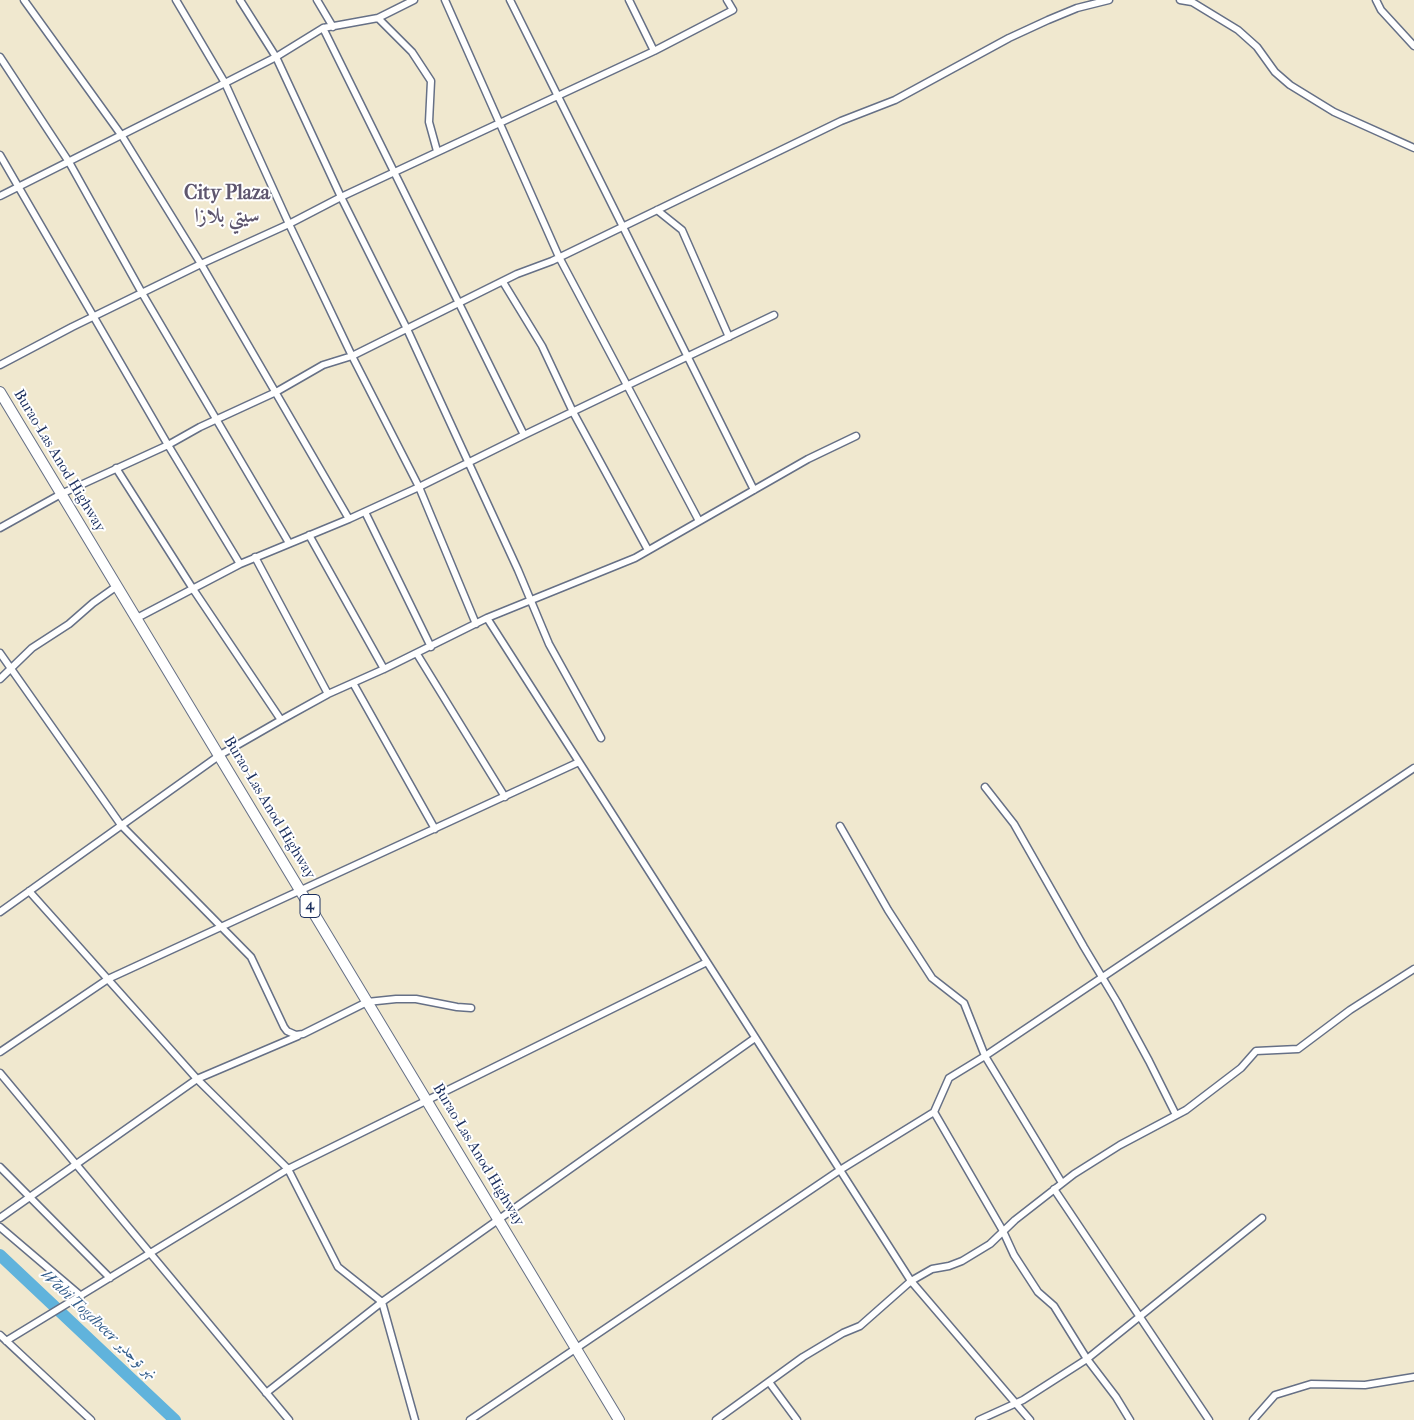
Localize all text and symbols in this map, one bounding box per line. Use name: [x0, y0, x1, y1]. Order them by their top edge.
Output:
district label: City Plaza سيتي بلازا: [184, 182, 270, 229]
street label: Burao-Las Anod Highway: [9, 386, 109, 536]
street label: Burao-Las Anod Highway: [219, 733, 319, 883]
road number: 4: [300, 894, 320, 918]
street label: Burao-Las Anod Highway: [428, 1080, 528, 1230]
water label: Wabi Togdheer نهر توجدير: [36, 1266, 162, 1384]

